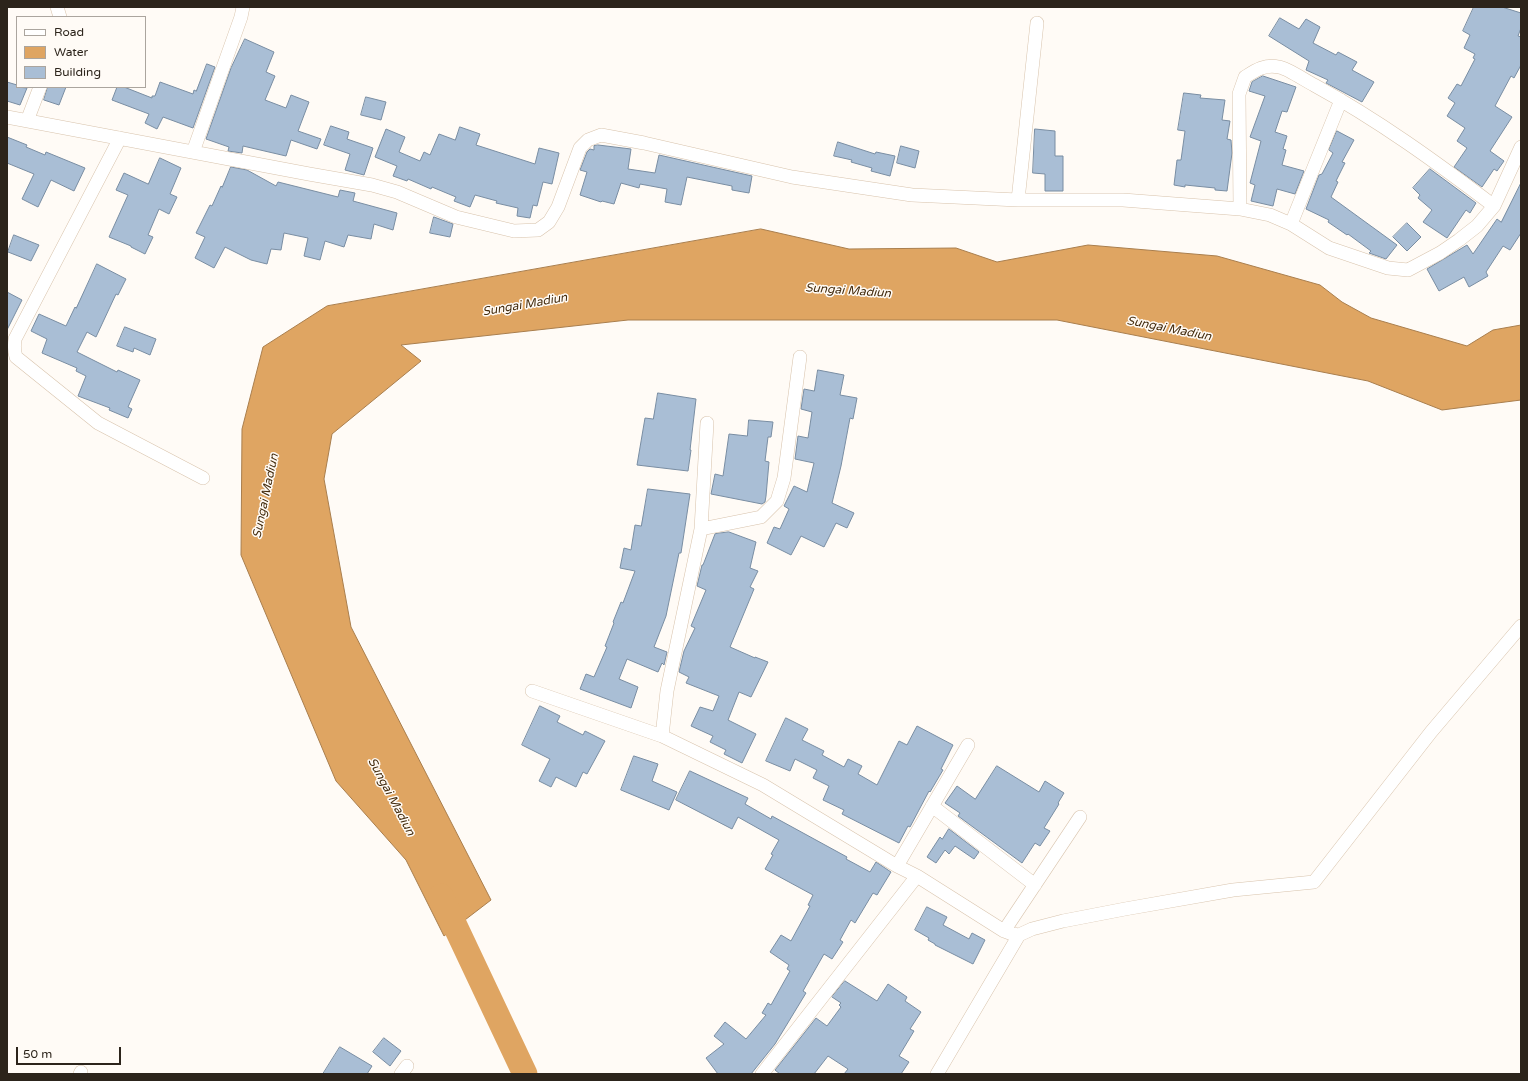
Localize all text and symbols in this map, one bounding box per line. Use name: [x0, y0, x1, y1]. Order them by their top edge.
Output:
legend: [16, 16, 146, 88]
text: Road: [54, 25, 84, 39]
text: Water: [54, 45, 88, 59]
text: Building: [54, 65, 101, 79]
water label: Sungai Madiun: [805, 281, 891, 301]
water label: Sungai Madiun: [481, 290, 569, 320]
water label: Sungai Madiun: [1125, 314, 1213, 344]
water label: Sungai Madiun: [250, 453, 282, 539]
water label: Sungai Madiun: [364, 756, 418, 838]
scale bar: [18, 1039, 123, 1065]
text: 50 m: [23, 1047, 52, 1061]

